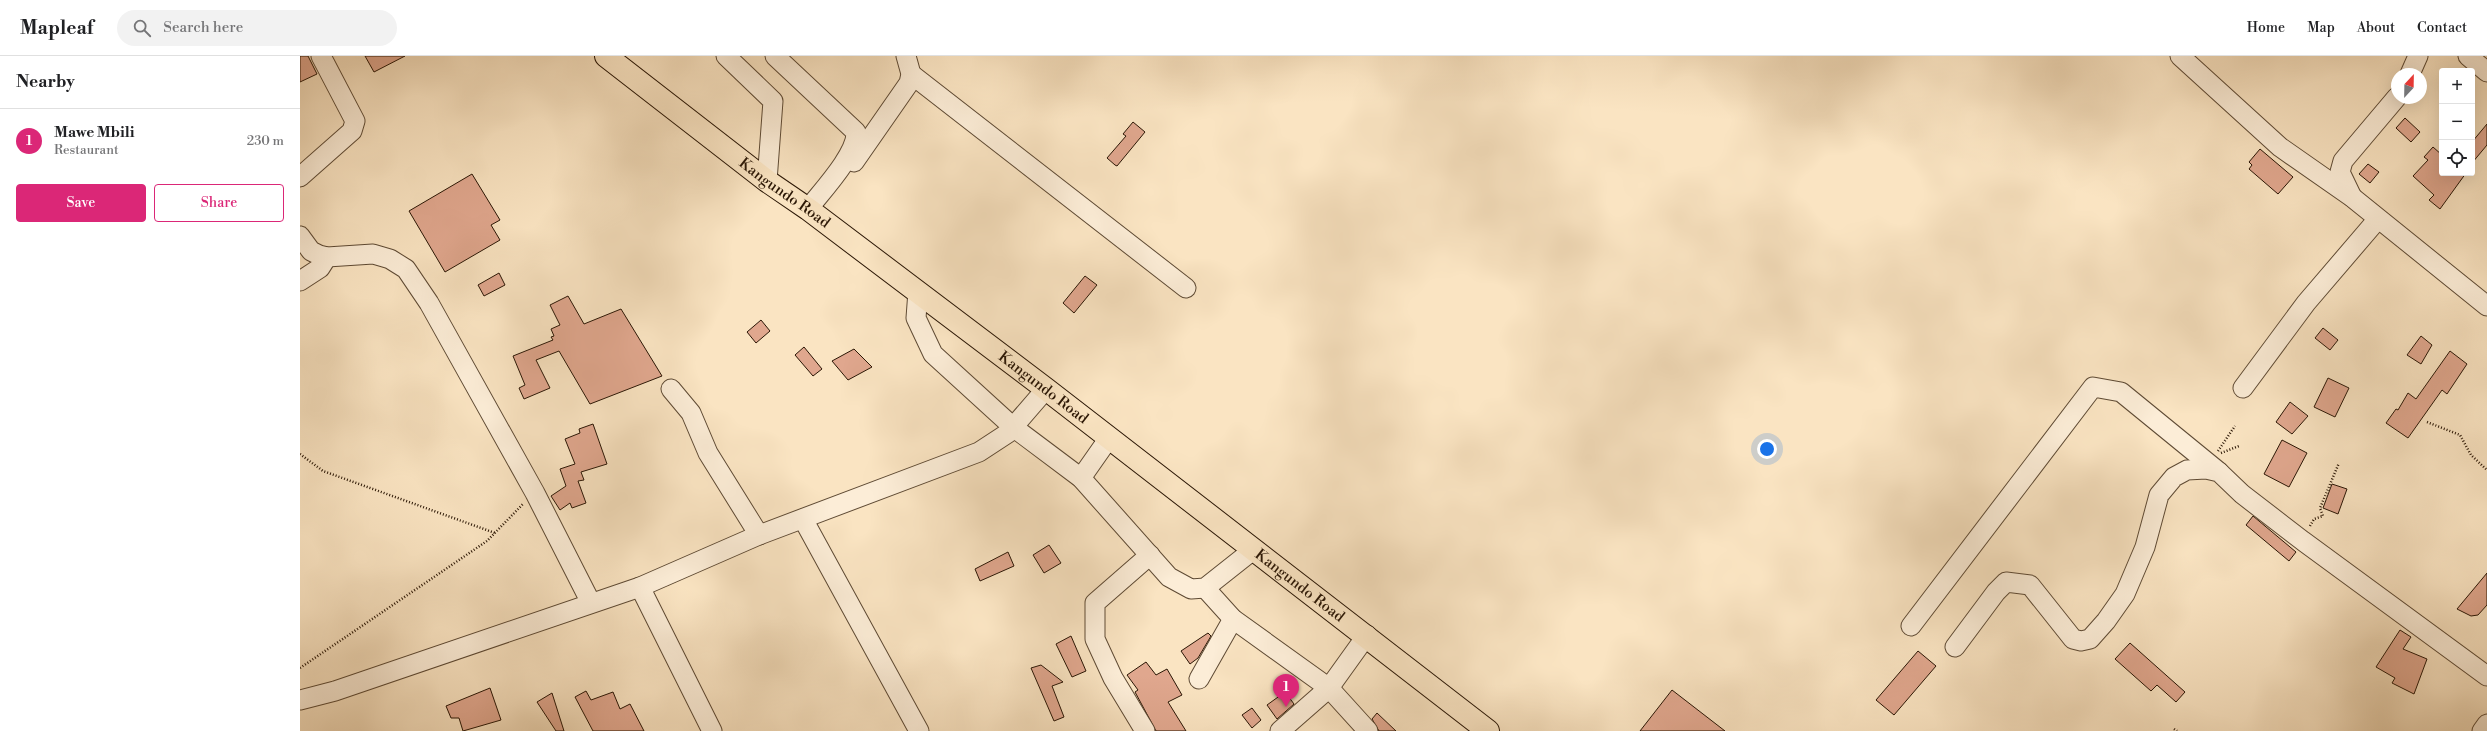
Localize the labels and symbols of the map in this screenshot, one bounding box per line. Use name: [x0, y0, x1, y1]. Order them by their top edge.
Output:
north arrow: [2391, 68, 2427, 104]
street label: Kangundo Road: [735, 154, 834, 233]
street label: Kangundo Road: [994, 347, 1092, 429]
your location: [1757, 439, 1777, 459]
street label: Kangundo Road: [1251, 545, 1349, 627]
pin: 1: [1273, 674, 1299, 707]

